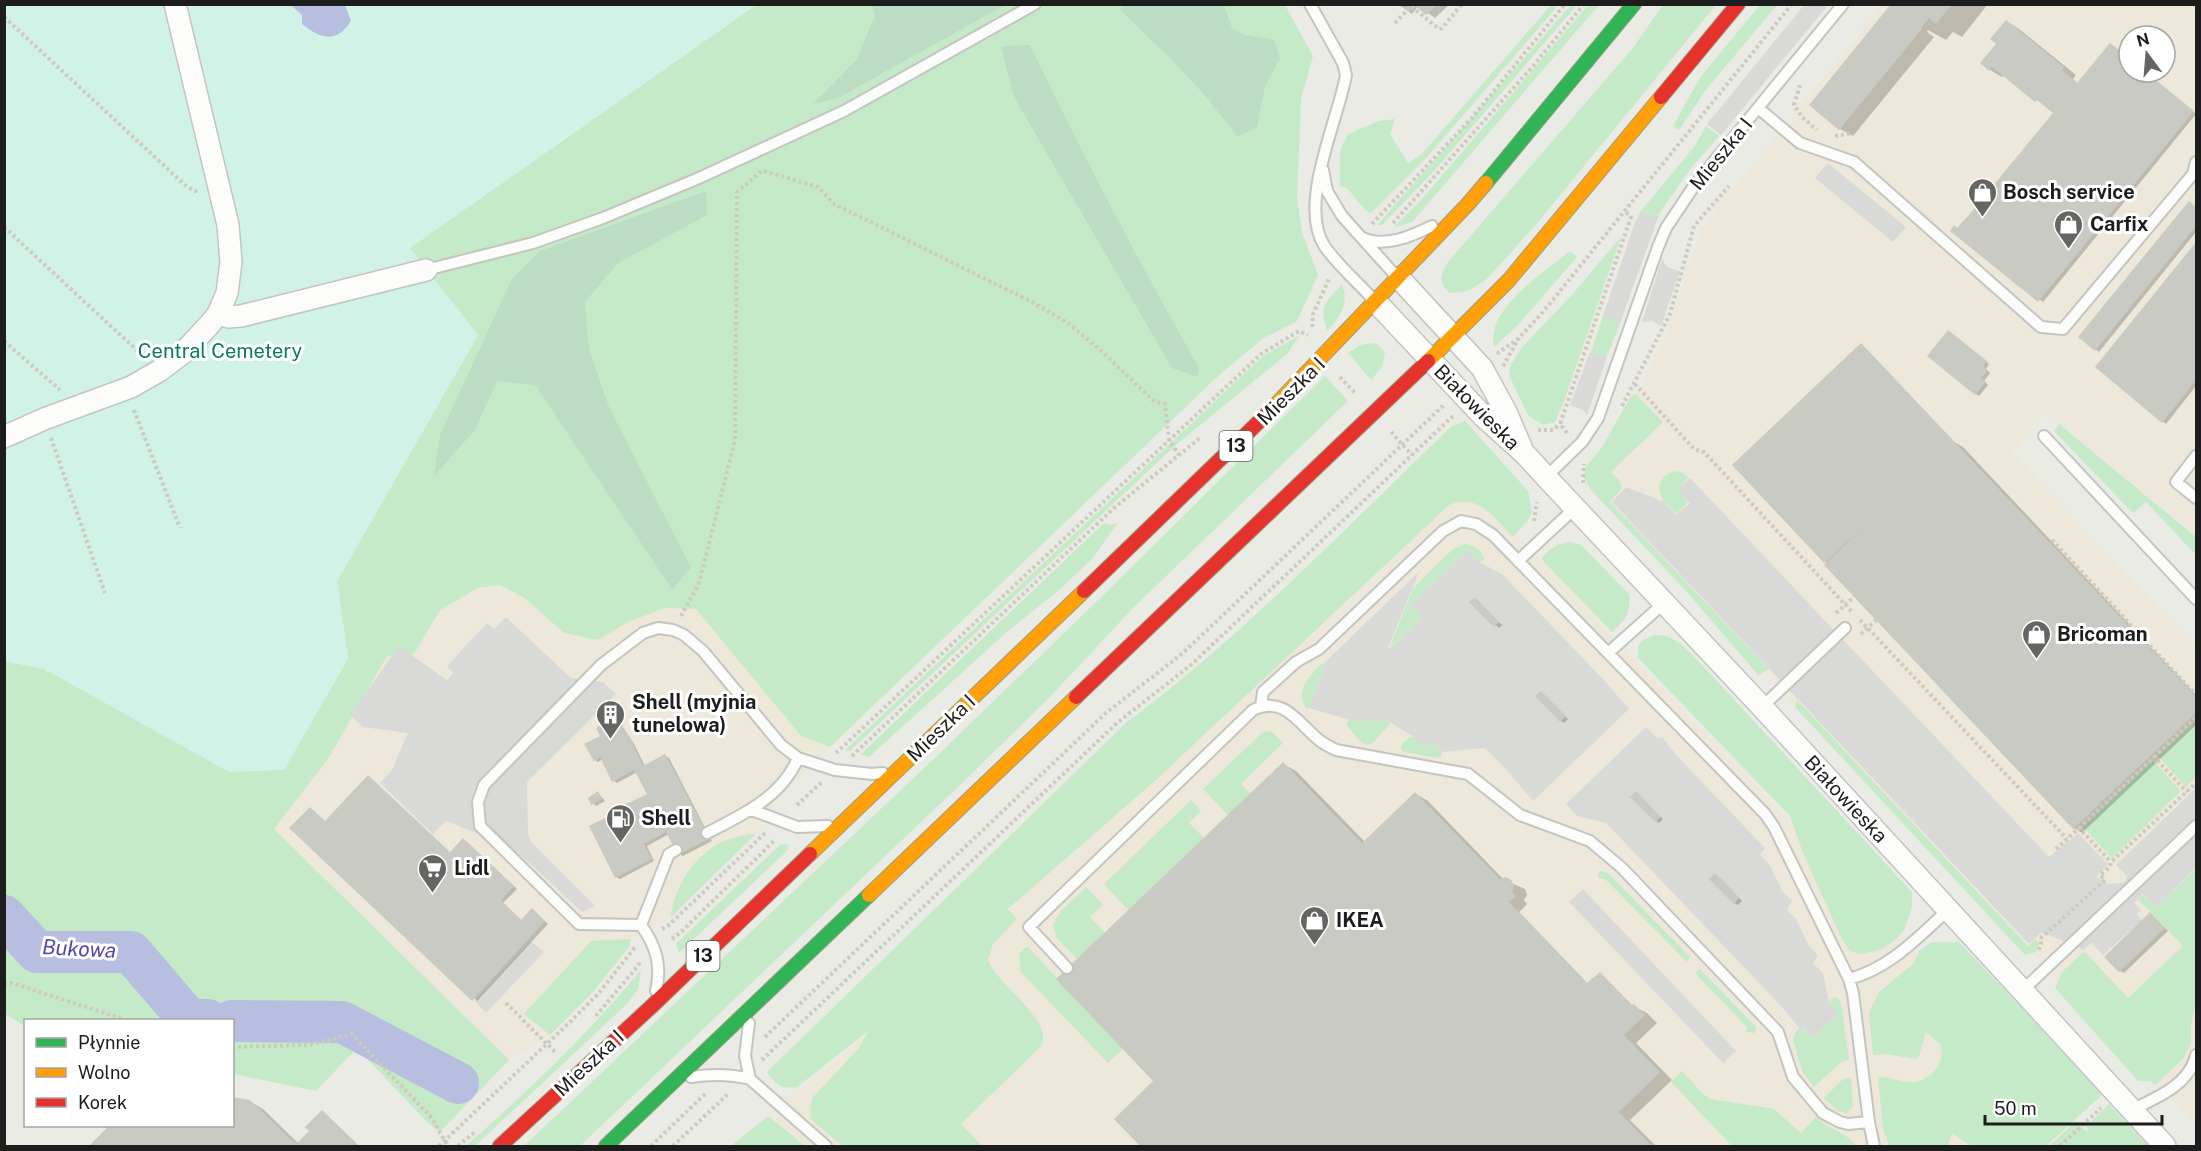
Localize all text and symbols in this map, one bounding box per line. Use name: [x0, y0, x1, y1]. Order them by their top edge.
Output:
north arrow: [2117, 24, 2177, 84]
text: N: [2134, 29, 2152, 51]
street label: Mieszka I: [1685, 113, 1757, 195]
shop icon: Bosch service: [1966, 176, 1998, 218]
place label: Bosch service: [2003, 180, 2135, 204]
shop icon: Carfix: [2053, 208, 2085, 250]
place label: Carfix: [2090, 212, 2149, 236]
park label: Central Cemetery: [138, 339, 302, 363]
street label: Mieszka I: [1252, 352, 1330, 430]
street label: Białowieska: [1429, 359, 1525, 455]
road number: 13: [1220, 431, 1252, 461]
shop icon: Bricoman: [2020, 618, 2052, 660]
place label: Bricoman: [2057, 622, 2148, 646]
street label: Mieszka I: [902, 689, 980, 767]
place label: Shell (myjnia tunelowa): [632, 690, 756, 737]
building icon: Shell (myjnia tunelowa): [595, 698, 627, 740]
street label: Białowieska: [1799, 750, 1893, 848]
fuel station icon: Shell: [604, 802, 636, 844]
place label: Shell: [641, 806, 691, 830]
supermarket icon: Lidl: [417, 852, 449, 894]
place label: Lidl: [454, 856, 490, 880]
shop icon: IKEA: [1299, 904, 1331, 946]
place label: IKEA: [1336, 908, 1384, 932]
water label: Bukowa: [41, 934, 117, 963]
road number: 13: [686, 941, 720, 971]
legend: [24, 1019, 234, 1127]
street label: Mieszka I: [549, 1025, 629, 1101]
text: Płynnie: [78, 1032, 141, 1053]
text: Wolno: [78, 1062, 130, 1083]
scale bar: [1985, 1088, 2162, 1126]
text: Korek: [78, 1092, 127, 1113]
text: 50 m: [1994, 1098, 2037, 1119]

